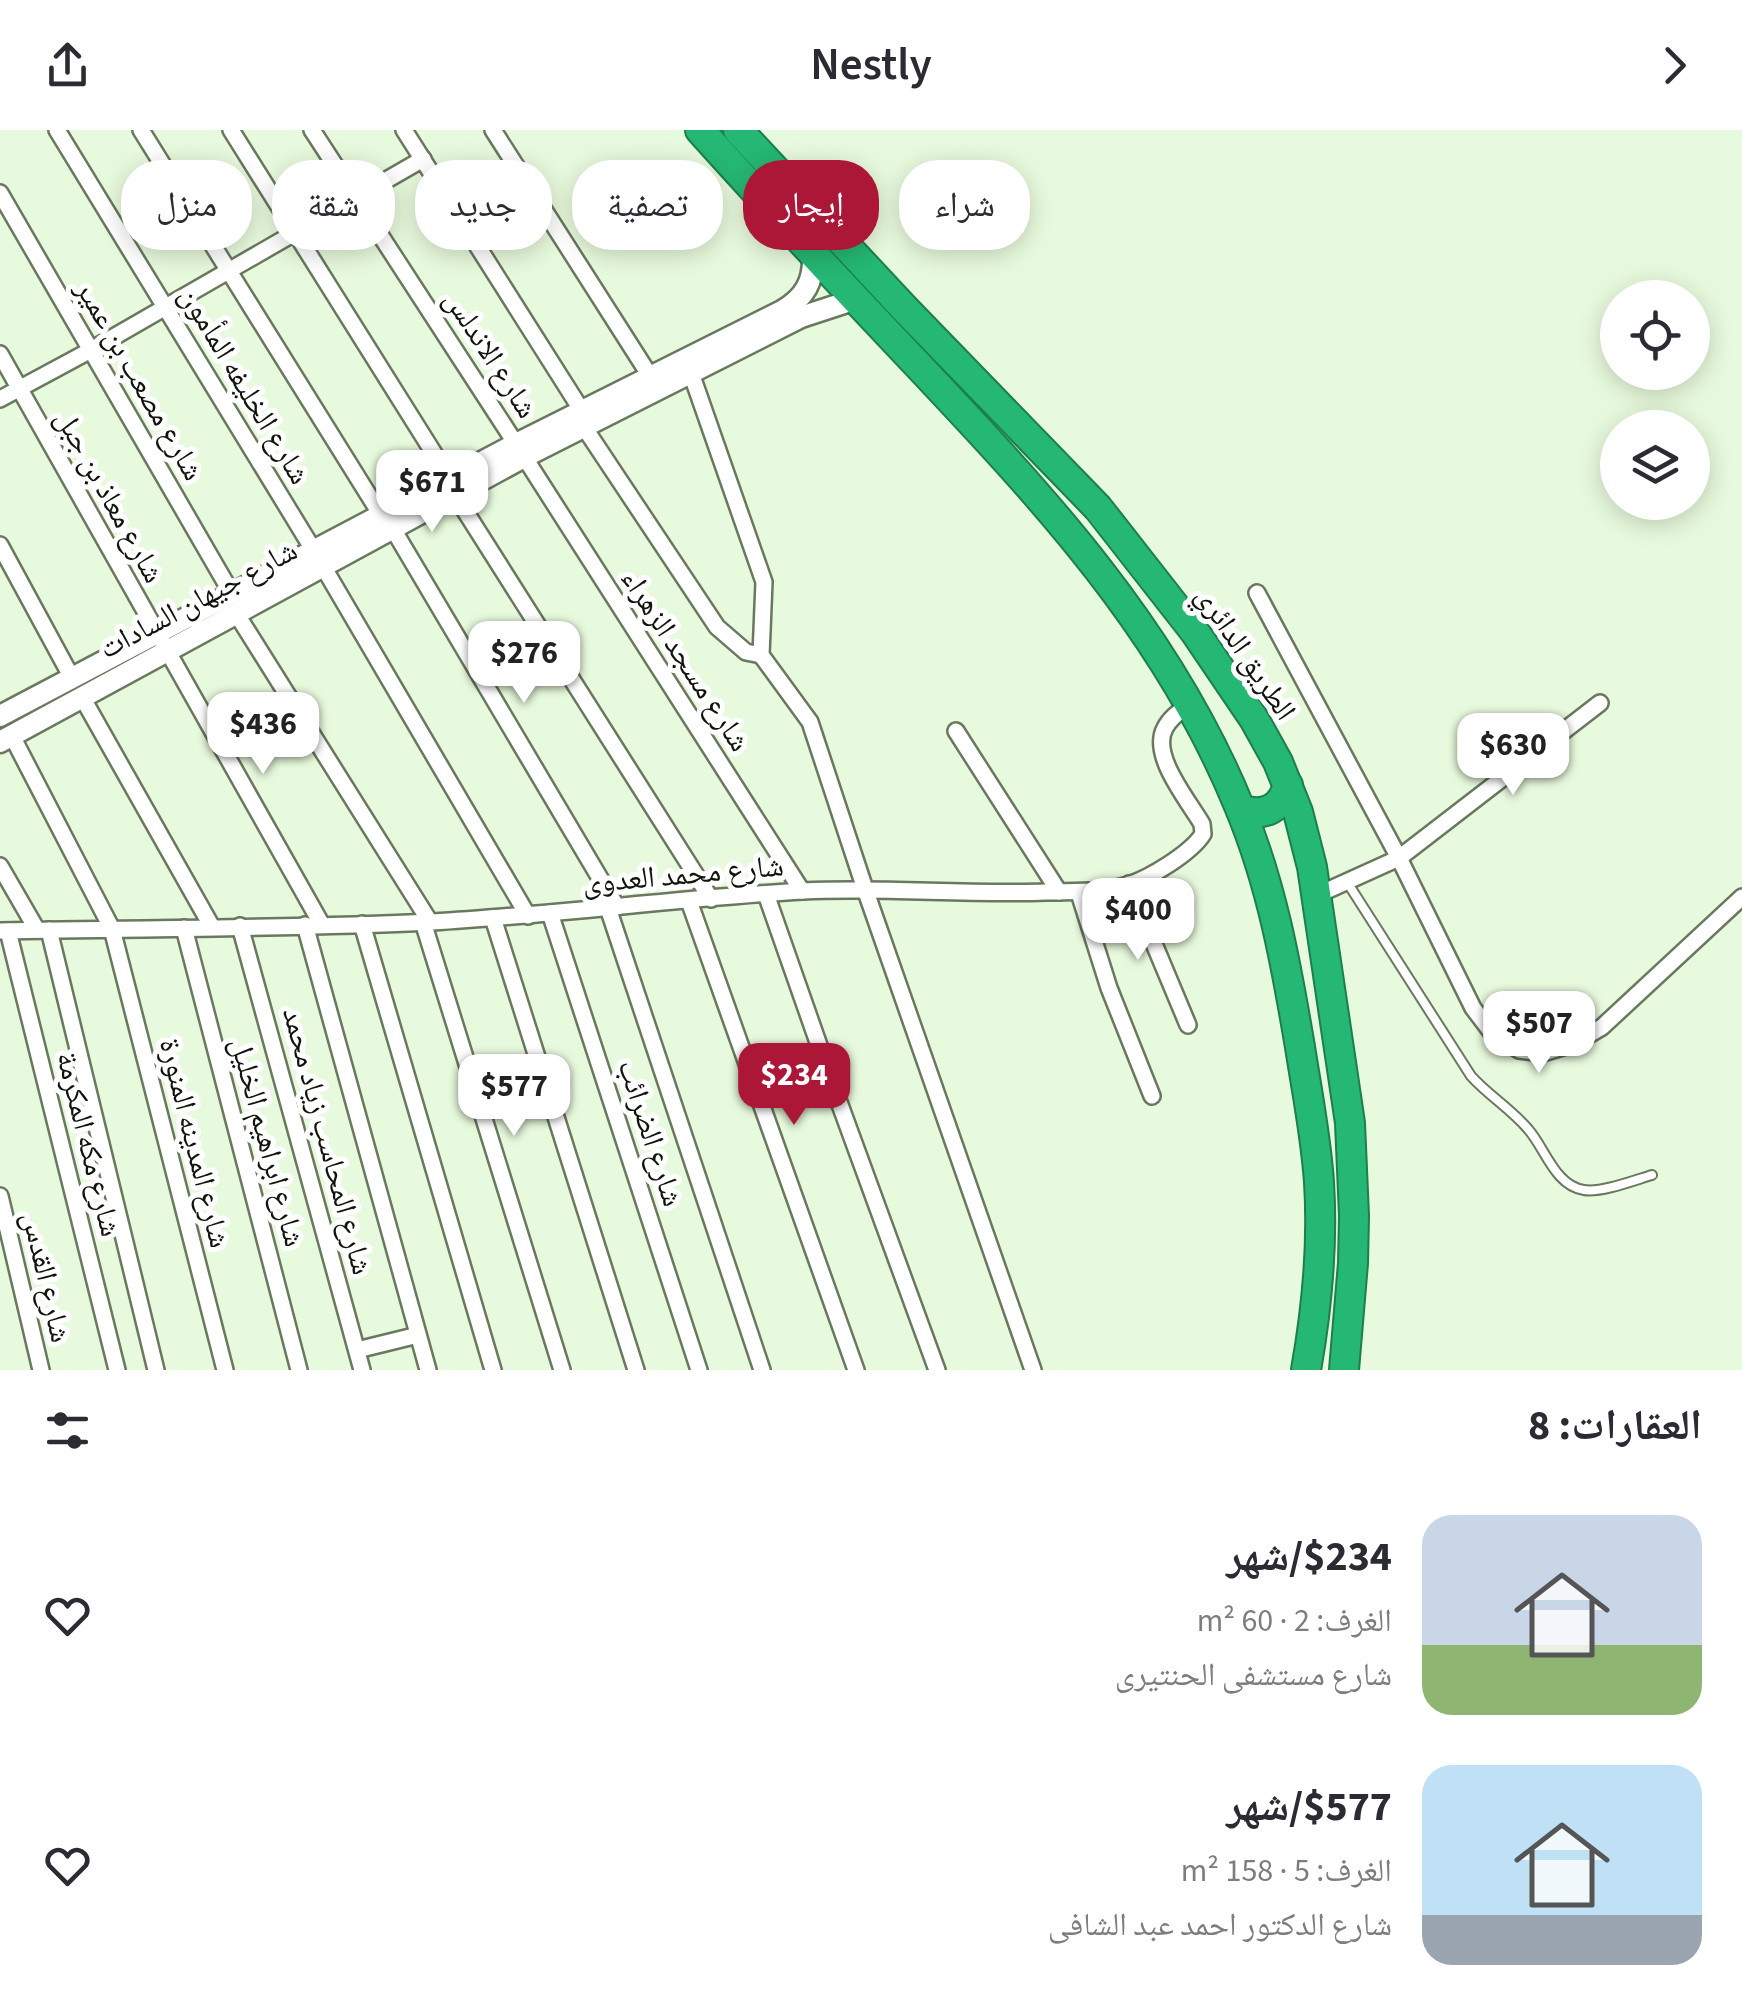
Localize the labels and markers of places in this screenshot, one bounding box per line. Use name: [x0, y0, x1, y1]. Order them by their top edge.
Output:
pin: $671: [373, 450, 491, 535]
pin: $276: [465, 621, 583, 706]
pin: $436: [204, 692, 322, 777]
pin: $630: [1454, 713, 1572, 798]
pin: $400: [1079, 878, 1197, 963]
pin: $507: [1480, 991, 1598, 1076]
pin: $234: [735, 1043, 853, 1128]
pin: $577: [455, 1054, 573, 1139]

